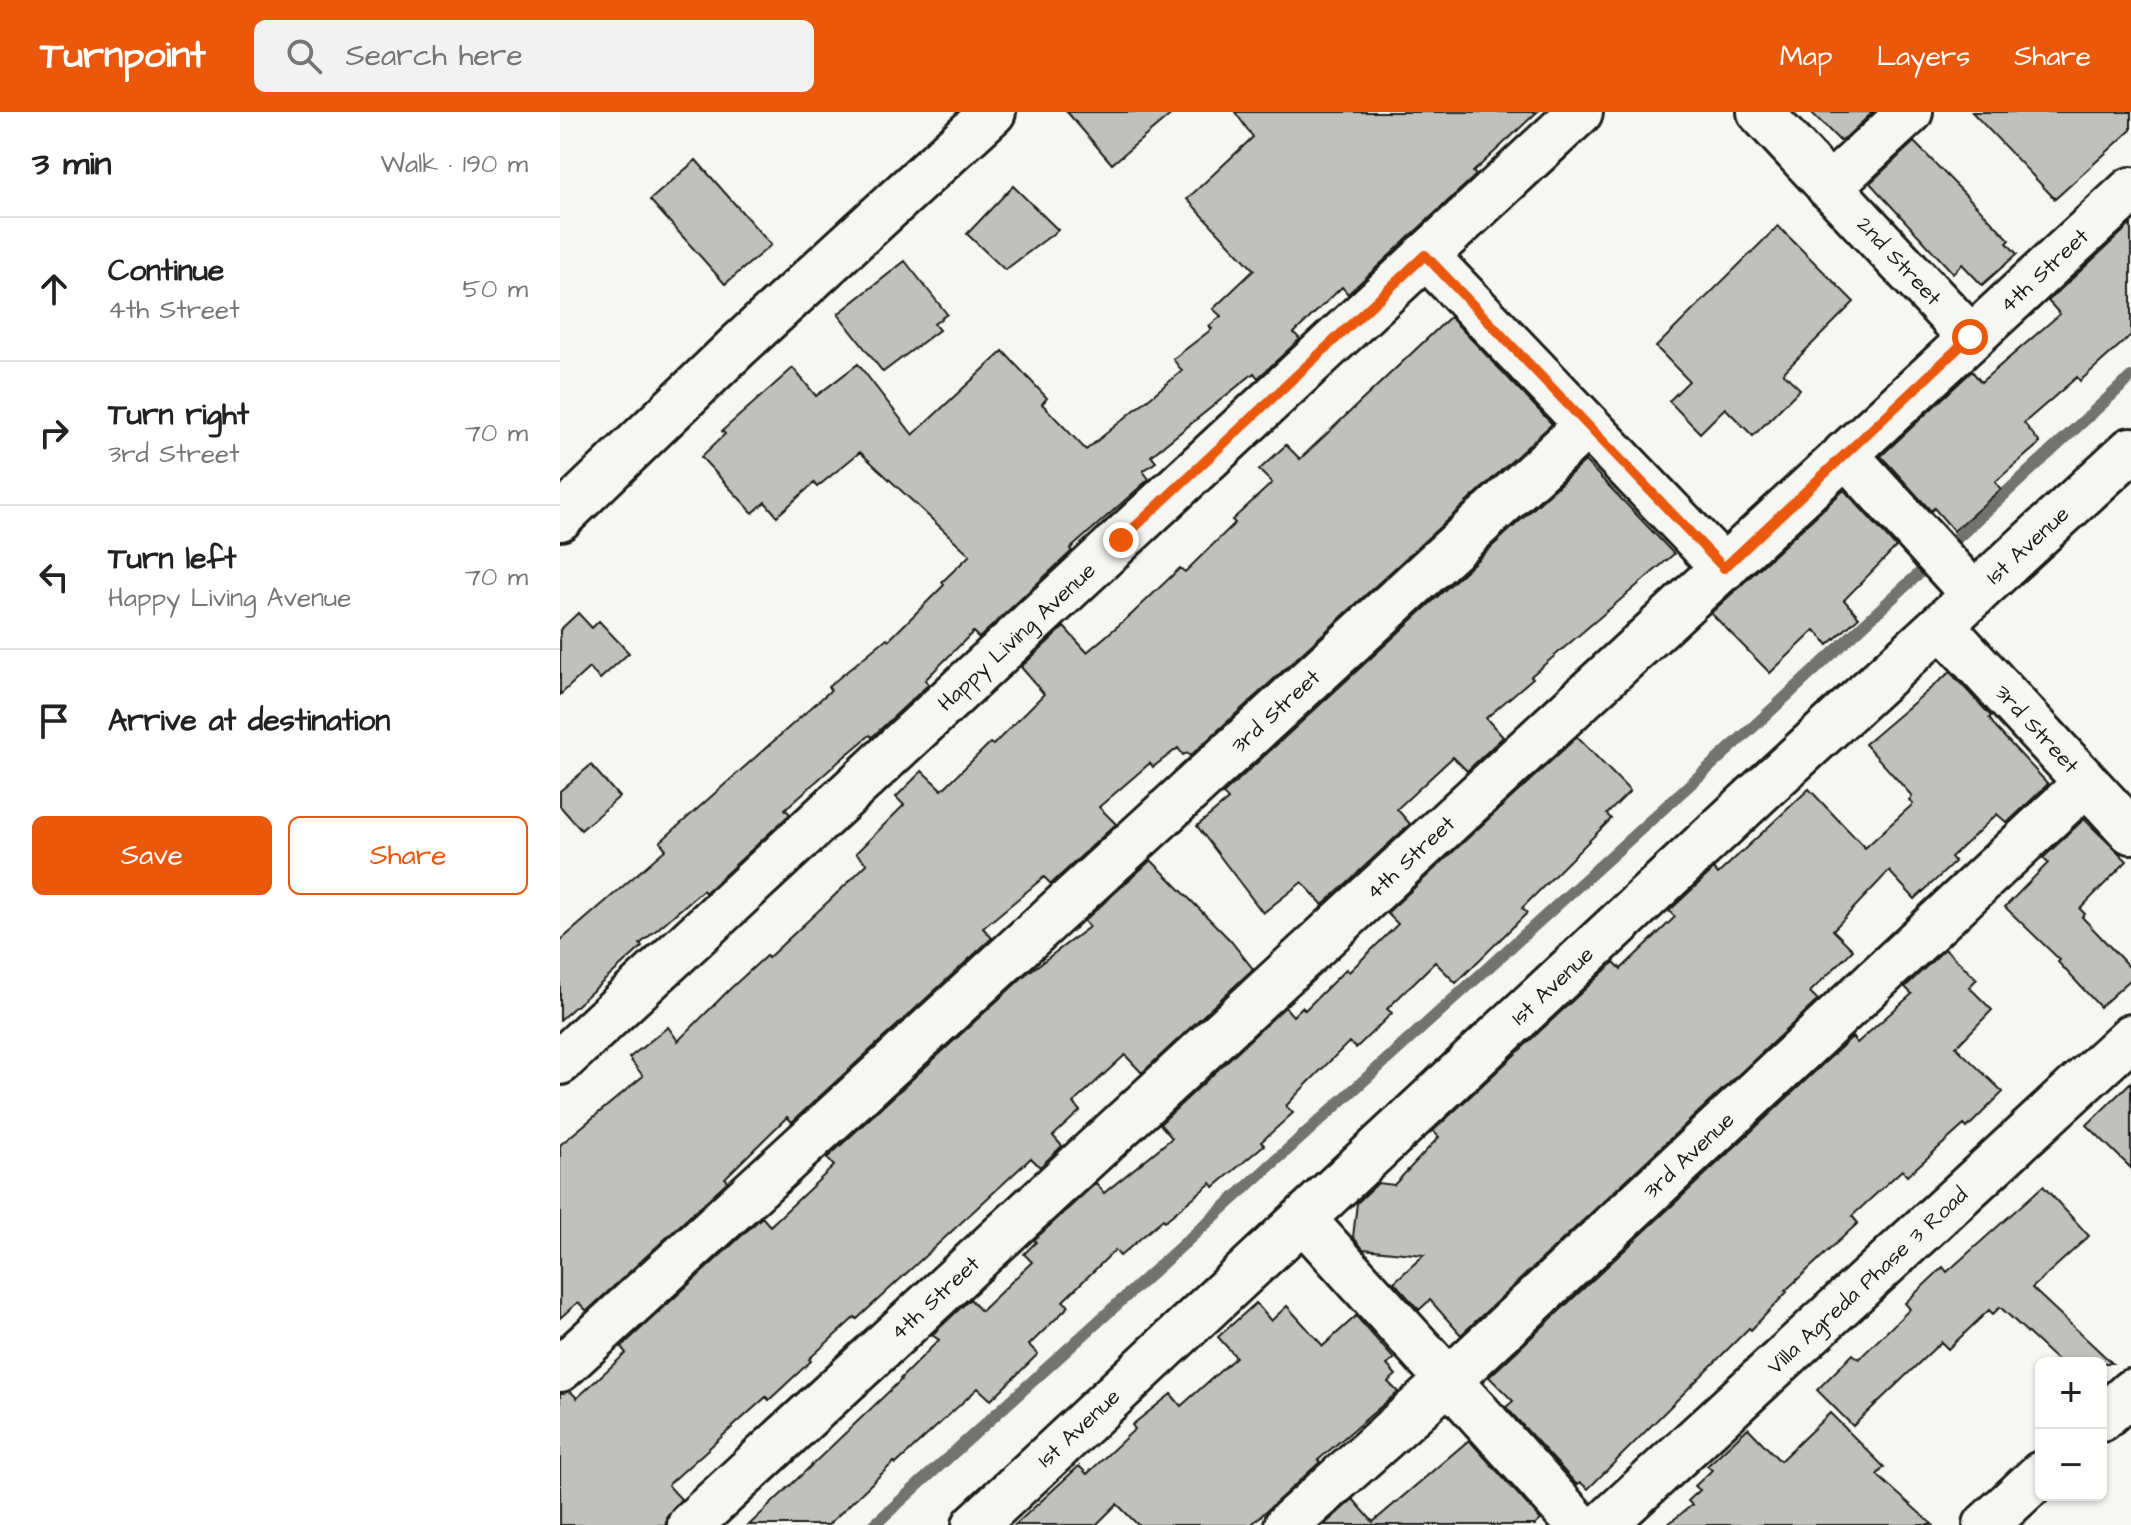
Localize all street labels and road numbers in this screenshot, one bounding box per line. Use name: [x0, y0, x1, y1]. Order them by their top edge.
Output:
street label: 2nd Street: [1850, 210, 1949, 313]
street label: 4th Street: [1993, 221, 2096, 320]
street label: 1st Avenue: [1979, 499, 2076, 592]
street label: Happy Living Avenue: [931, 555, 1103, 718]
street label: 3rd Street: [1224, 662, 1327, 760]
street label: 3rd Street: [1988, 677, 2086, 780]
street label: 4th Street: [1359, 808, 1462, 907]
street label: 1st Avenue: [1504, 939, 1601, 1032]
street label: 3rd Avenue: [1636, 1105, 1741, 1206]
street label: Villa Agreda Phase 3 Road: [1760, 1180, 1975, 1381]
street label: 4th Street: [884, 1249, 987, 1347]
street label: 1st Avenue: [1031, 1381, 1127, 1475]

